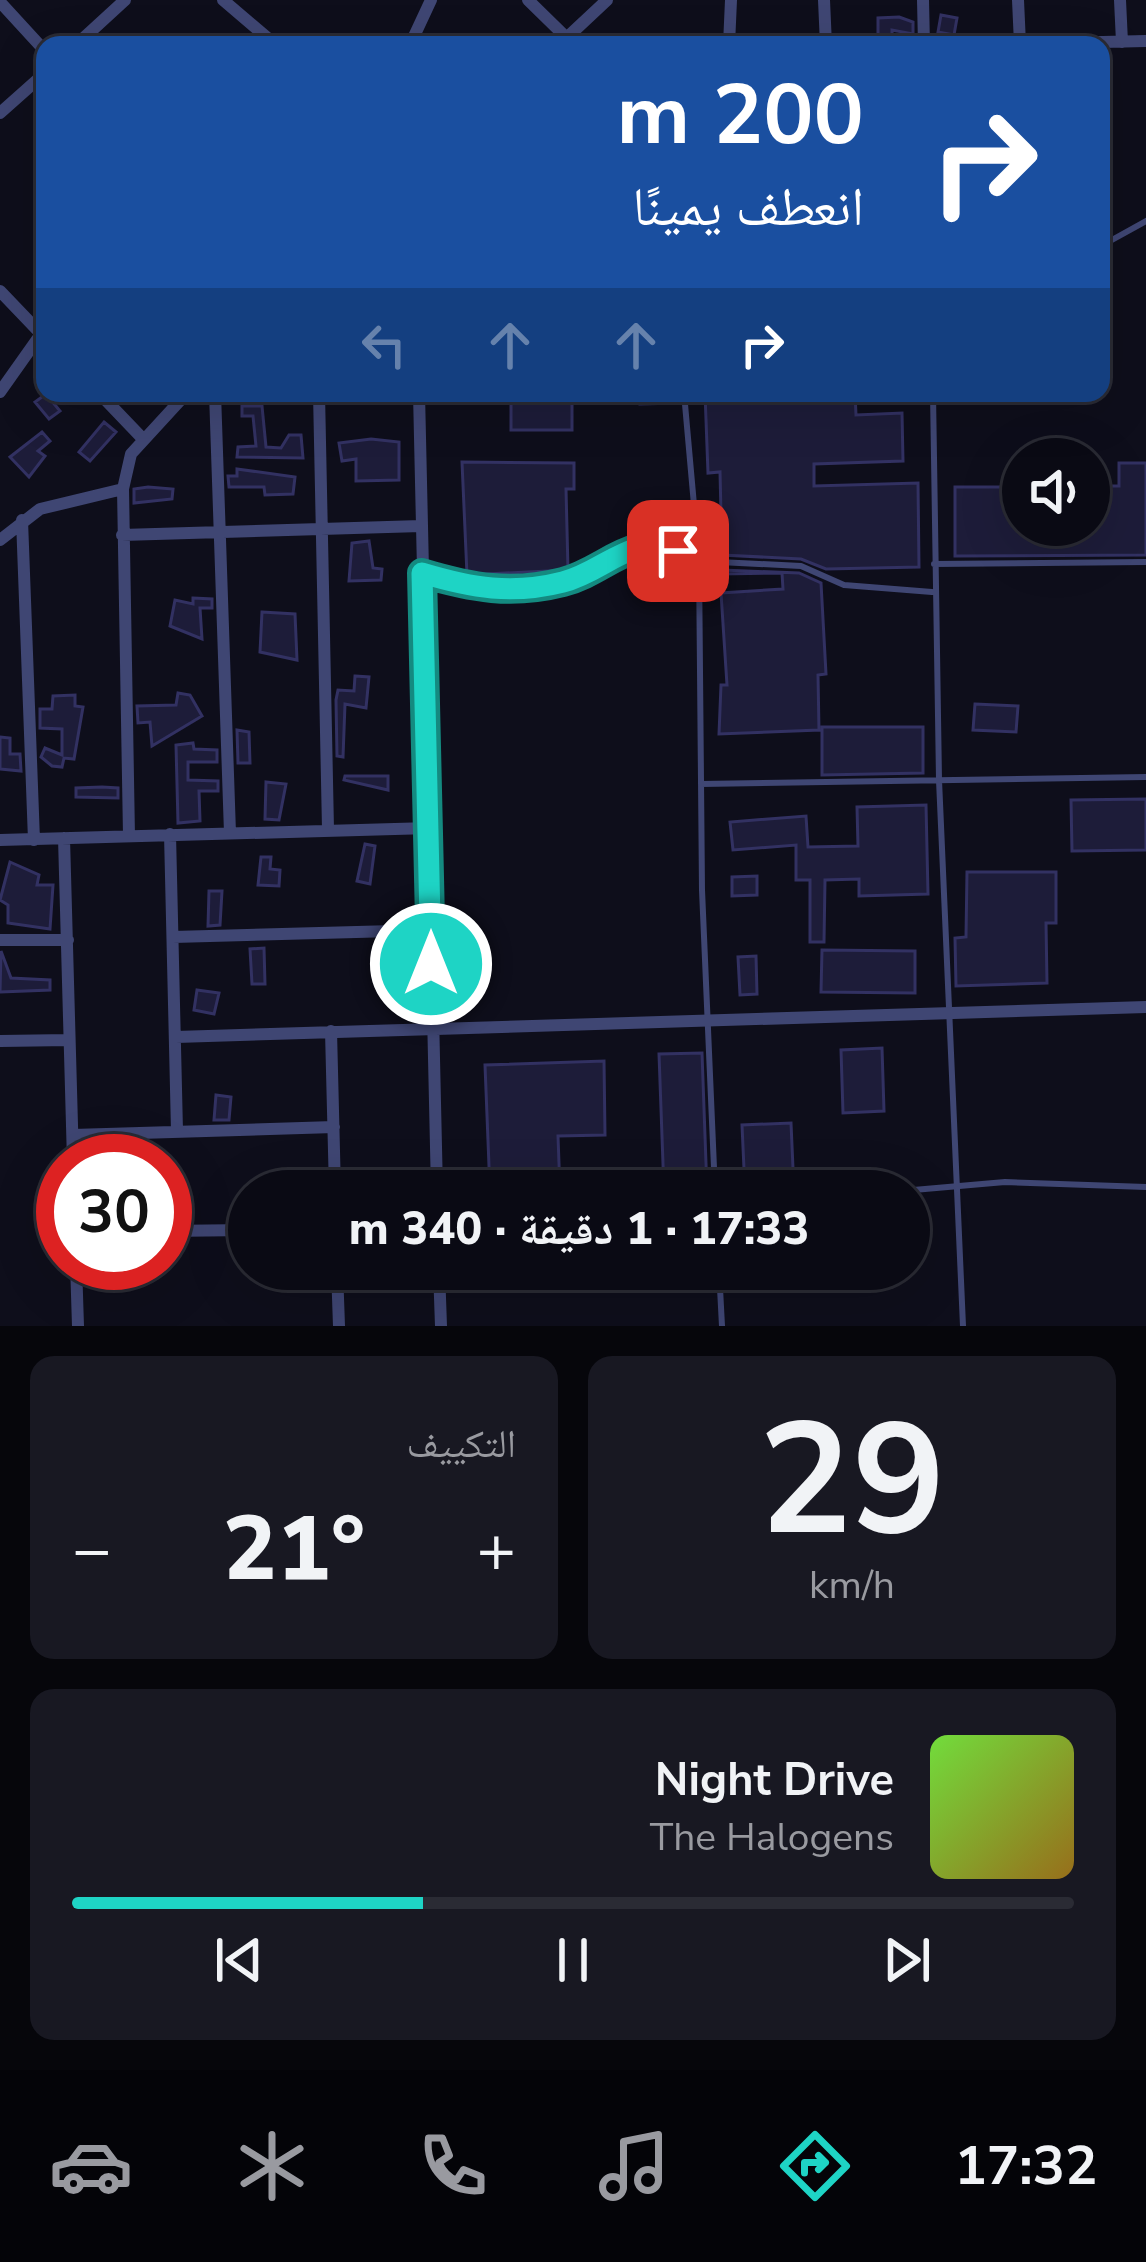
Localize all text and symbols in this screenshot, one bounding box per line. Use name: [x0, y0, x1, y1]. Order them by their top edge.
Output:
text: 200 m: [616, 58, 864, 173]
icon: right: [906, 84, 1062, 240]
text: انعطف يمينًا: [632, 170, 864, 244]
icon: left: [351, 312, 417, 378]
icon: ahead: [477, 312, 543, 378]
icon: ahead: [603, 312, 669, 378]
icon: right: [729, 312, 795, 378]
map controls: [1002, 438, 1110, 546]
button: sound: [1002, 438, 1110, 546]
pin: [627, 500, 729, 602]
icon: arrive: [645, 518, 711, 584]
position arrow: [368, 901, 494, 1027]
speed limit sign: 30: [36, 1134, 192, 1290]
text: 17:33 · 1 دقيقة · 340 m: [349, 1199, 809, 1260]
text: 29: [758, 1374, 946, 1587]
text: التكييف: [407, 1418, 516, 1471]
text: 21°: [223, 1488, 365, 1611]
text: −: [72, 1505, 112, 1595]
text: +: [476, 1505, 516, 1595]
text: km/h: [809, 1559, 895, 1612]
text: Night Drive: [655, 1750, 894, 1811]
text: The Halogens: [650, 1811, 894, 1864]
icon: previous: [206, 1927, 272, 1993]
icon: pause: [540, 1927, 606, 1993]
icon: next: [874, 1927, 940, 1993]
icon: car: [49, 2124, 133, 2208]
icon: climate: [230, 2124, 314, 2208]
icon: phone: [411, 2124, 495, 2208]
icon: music: [592, 2124, 676, 2208]
icon: directions: [773, 2124, 857, 2208]
text: 17:32: [954, 2129, 1097, 2203]

